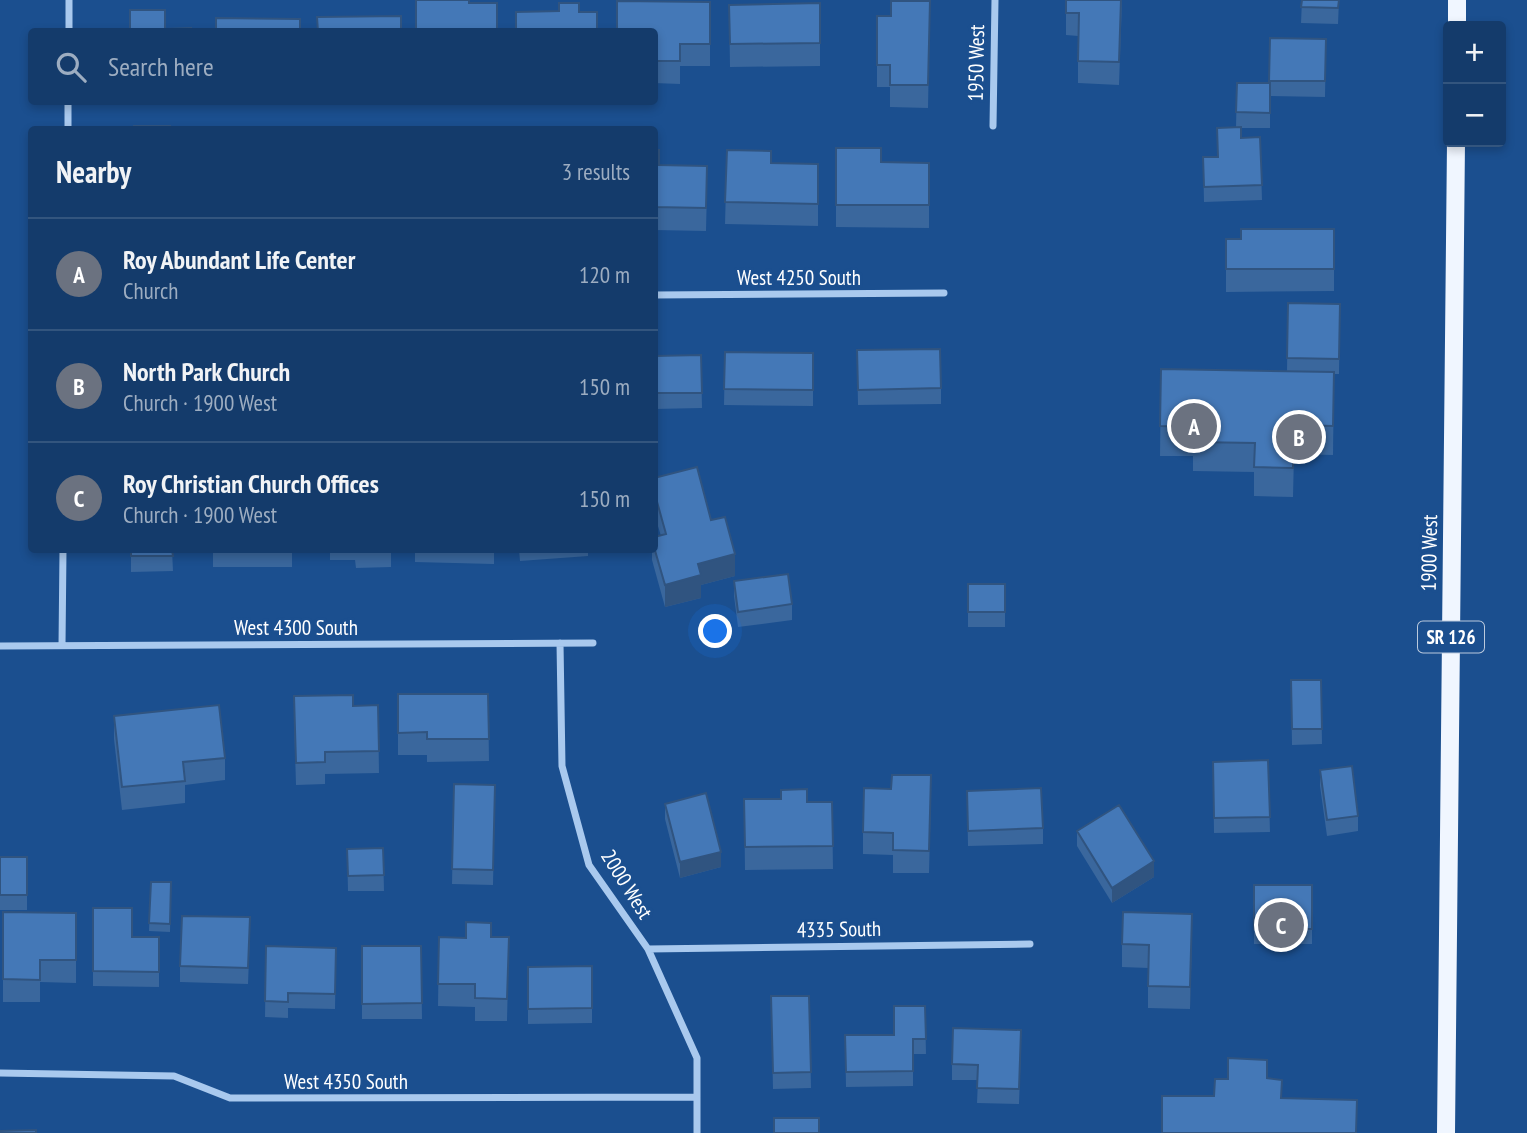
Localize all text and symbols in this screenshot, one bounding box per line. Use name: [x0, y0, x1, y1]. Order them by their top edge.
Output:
map controls: [1443, 21, 1506, 147]
button: +: [1443, 21, 1506, 84]
street label: 1950 West: [962, 24, 990, 102]
search box: [28, 28, 658, 105]
icon: search: [52, 48, 90, 86]
text: Search here: [108, 50, 214, 83]
button: −: [1443, 84, 1506, 147]
text: Nearby: [56, 152, 131, 191]
text: 3 results: [562, 157, 630, 186]
text: Roy Abundant Life Center: [123, 243, 355, 276]
text: A: [73, 260, 85, 289]
text: 120 m: [579, 260, 630, 289]
street label: West 4250 South: [737, 264, 861, 291]
text: Church: [123, 276, 178, 305]
text: North Park Church: [123, 355, 290, 388]
text: B: [73, 372, 85, 401]
text: 150 m: [579, 372, 630, 401]
text: Church · 1900 West: [123, 388, 277, 417]
pin: A: [1171, 400, 1217, 452]
pin: B: [1276, 411, 1322, 463]
text: Roy Christian Church Offices: [123, 467, 379, 500]
text: C: [74, 484, 84, 513]
text: 150 m: [579, 484, 630, 513]
text: Church · 1900 West: [123, 500, 277, 529]
street label: 1900 West: [1415, 514, 1443, 592]
street label: West 4300 South: [234, 614, 358, 641]
your location: [698, 614, 732, 648]
road number: SR 126: [1418, 622, 1484, 652]
street label: 2000 West: [595, 844, 659, 924]
pin: C: [1258, 899, 1304, 951]
street label: 4335 South: [797, 915, 881, 943]
street label: West 4350 South: [284, 1068, 408, 1095]

